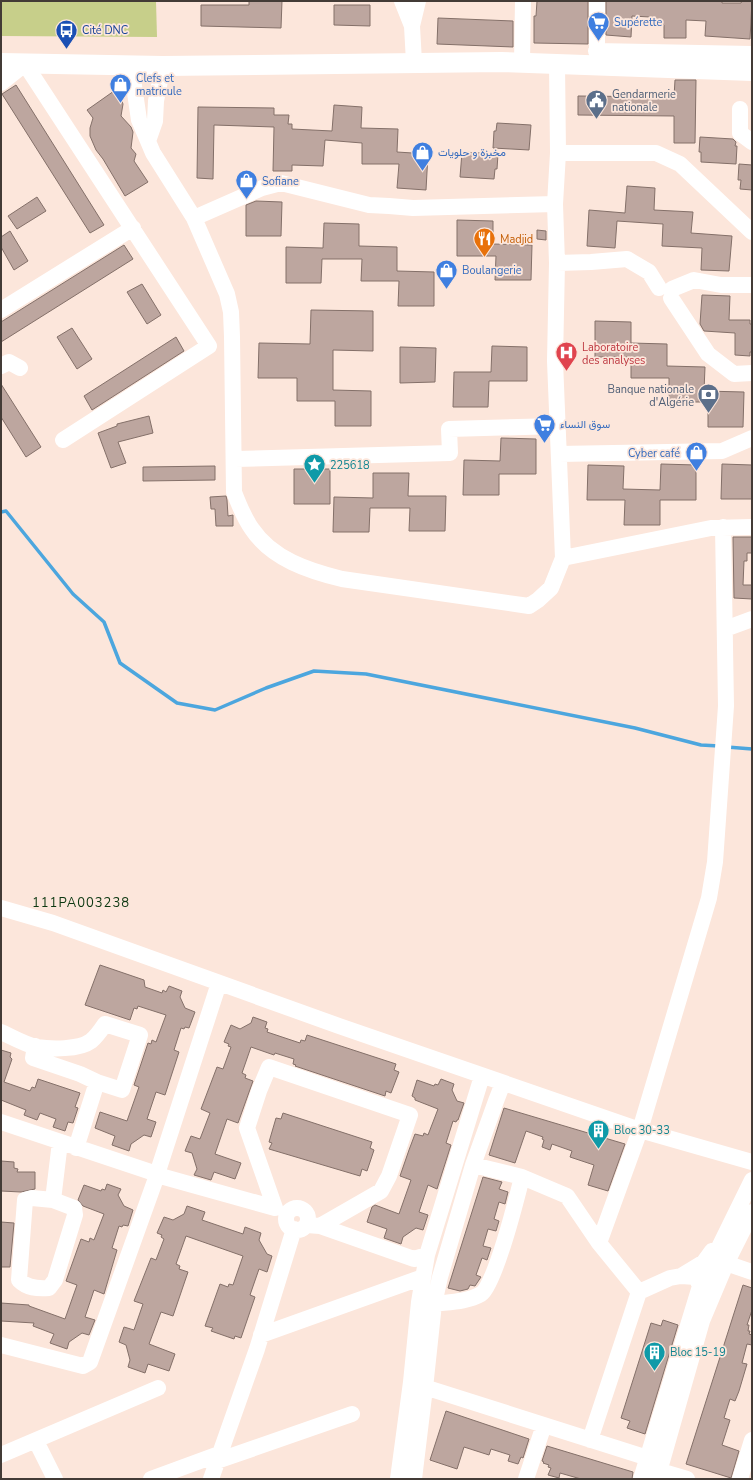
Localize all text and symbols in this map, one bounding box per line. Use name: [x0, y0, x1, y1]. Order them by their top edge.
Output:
supermarket icon: Supérette: [586, 9, 612, 42]
place label: Supérette: [614, 15, 662, 30]
bus stop icon: Cité DNC: [54, 17, 80, 50]
place label: Cité DNC: [82, 23, 128, 38]
shop icon: Clefs et matricule: [107, 71, 133, 104]
place label: Clefs et matricule: [136, 71, 182, 99]
public building icon: Gendarmerie nationale: [584, 87, 610, 120]
place label: Gendarmerie nationale: [612, 87, 676, 115]
shop icon: مخبزة و حلويات: [410, 139, 436, 172]
place label: مخبزة و حلويات: [438, 145, 506, 160]
shop icon: Sofiane: [234, 168, 260, 201]
place label: Sofiane: [262, 174, 299, 189]
restaurant icon: Madjid: [471, 226, 497, 259]
place label: Madjid: [500, 232, 533, 247]
shop icon: Boulangerie: [434, 257, 460, 290]
place label: Boulangerie: [462, 263, 522, 278]
hospital icon: Laboratoire des analyses: [554, 340, 580, 373]
place label: Laboratoire des analyses: [582, 340, 645, 368]
place label: Banque nationale d'Algérie: [607, 382, 694, 410]
bank icon: Banque nationale d'Algérie: [696, 382, 722, 415]
supermarket icon: سوق النساء: [531, 411, 557, 444]
place label: سوق النساء: [560, 417, 610, 432]
shop icon: Cyber café: [683, 440, 709, 473]
place label: Cyber café: [628, 446, 680, 461]
place icon: 225618: [301, 452, 327, 485]
place label: 225618: [330, 458, 370, 473]
district label: 111PA003238: [32, 894, 130, 912]
building icon: Bloc 30-33: [586, 1117, 612, 1150]
place label: Bloc 30-33: [614, 1123, 670, 1138]
building icon: Bloc 15-19: [642, 1339, 668, 1372]
place label: Bloc 15-19: [670, 1345, 726, 1360]

